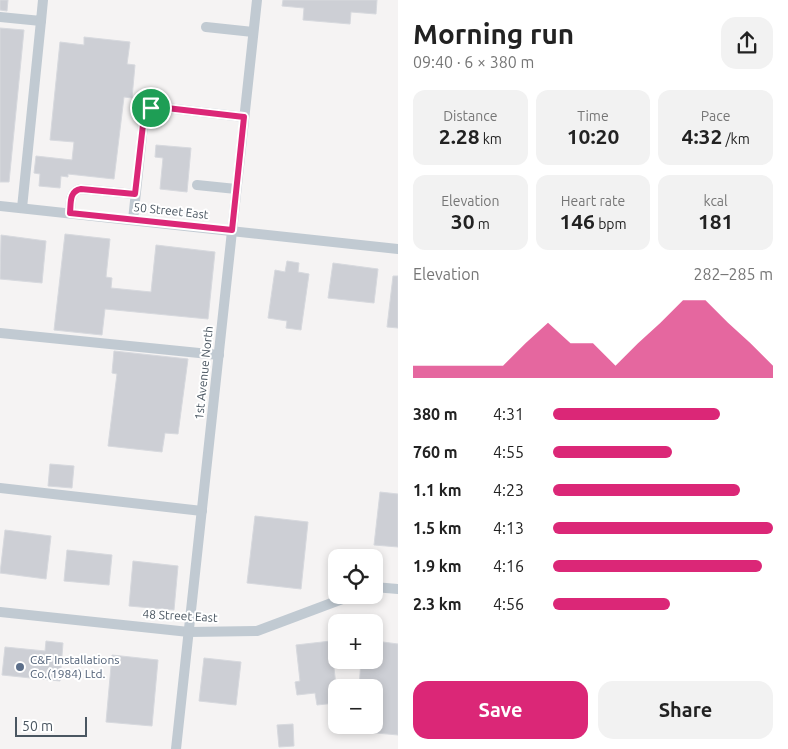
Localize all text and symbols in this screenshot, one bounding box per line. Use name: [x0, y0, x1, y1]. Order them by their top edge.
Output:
button: share: [721, 17, 773, 69]
text: Morning run: [413, 18, 574, 49]
text: 09:40 · 6 × 380 m: [413, 53, 534, 71]
pin: [130, 87, 172, 129]
icon: arrive: [137, 94, 165, 122]
text: Distance: [443, 108, 497, 124]
text: Time: [577, 108, 609, 124]
text: Pace: [701, 108, 730, 124]
text: 2.28: [439, 124, 480, 148]
text: 10:20: [567, 124, 619, 148]
text: 4:32: [682, 124, 722, 148]
text: km: [480, 131, 502, 147]
text: /km: [722, 131, 750, 147]
text: Elevation: [441, 193, 500, 209]
text: Heart rate: [561, 193, 625, 209]
text: kcal: [704, 193, 728, 209]
street label: 50 Street East: [133, 200, 209, 221]
text: 30: [451, 209, 475, 233]
text: 146: [559, 209, 595, 233]
text: 181: [698, 209, 733, 233]
text: m: [475, 216, 490, 232]
text: bpm: [595, 216, 627, 232]
text: Elevation: [413, 265, 480, 283]
text: 282–285 m: [693, 265, 773, 283]
street label: 1st Avenue North: [192, 325, 215, 421]
text: 380 m: [413, 405, 458, 423]
text: 4:31: [493, 405, 524, 423]
text: 760 m: [413, 443, 458, 461]
text: 4:55: [493, 443, 524, 461]
text: 1.1 km: [413, 481, 462, 499]
text: 4:23: [493, 481, 524, 499]
text: 1.5 km: [413, 519, 462, 537]
text: 4:13: [493, 519, 524, 537]
map controls: [328, 549, 383, 734]
button: locate: [328, 549, 383, 604]
text: 1.9 km: [413, 557, 462, 575]
text: 4:16: [493, 557, 524, 575]
text: 2.3 km: [413, 595, 462, 613]
text: 4:56: [493, 595, 524, 613]
street label: 48 Street East: [142, 607, 218, 624]
button: +: [328, 614, 383, 669]
place label: C&F Installations Co.(1984) Ltd.: [30, 653, 119, 681]
marker: C&F Installations Co.(1984) Ltd.: [14, 661, 26, 673]
button: −: [328, 679, 383, 734]
button: Save: [413, 681, 588, 739]
button: Share: [598, 681, 773, 739]
scale bar: [15, 714, 88, 737]
text: 50 m: [22, 718, 53, 734]

